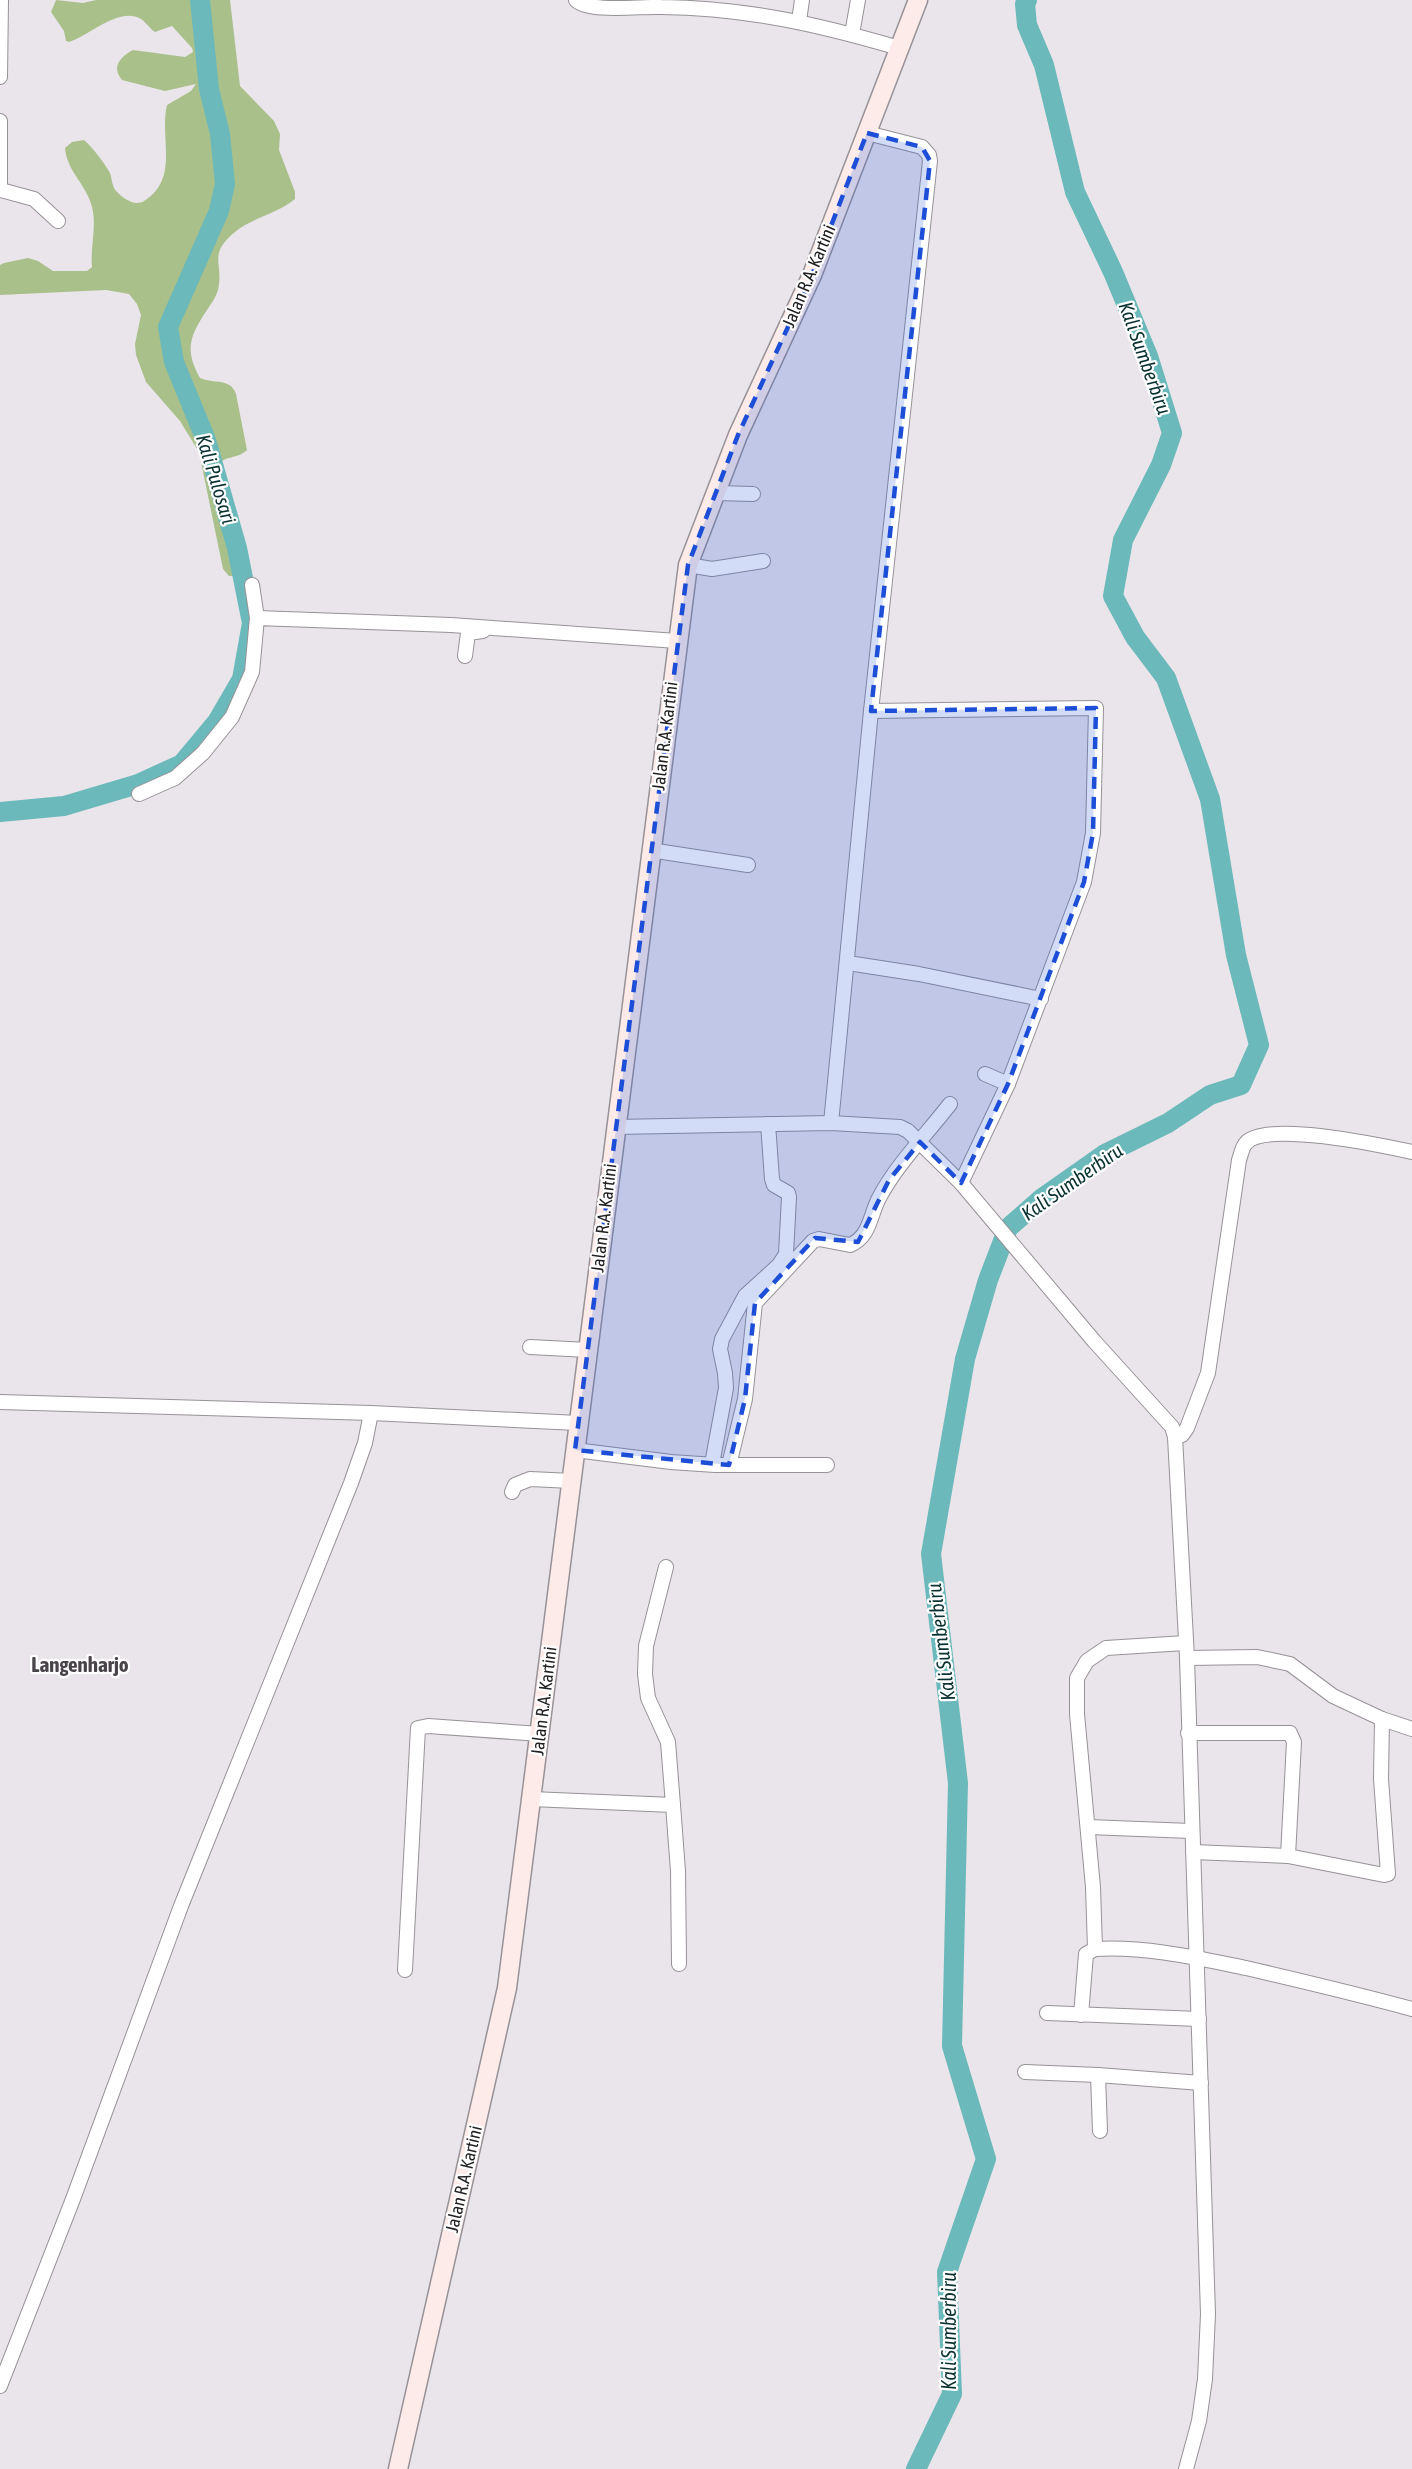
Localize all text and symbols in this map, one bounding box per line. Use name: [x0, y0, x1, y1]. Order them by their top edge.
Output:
street label: Jalan R.A. Kartini: [778, 221, 840, 330]
water label: Kali Sumberbiru: [1115, 298, 1177, 417]
water label: Kali Pulosari: [192, 431, 241, 527]
street label: Jalan R.A. Kartini: [647, 680, 682, 791]
water label: Kali Sumberbiru: [1017, 1138, 1127, 1225]
street label: Jalan R.A. Kartini: [586, 1162, 621, 1273]
water label: Kali Sumberbiru: [922, 1582, 959, 1702]
street label: Jalan R.A. Kartini: [526, 1645, 561, 1756]
district label: Langenharjo: [31, 1652, 129, 1676]
street label: Jalan R.A. Kartini: [441, 2123, 486, 2235]
water label: Kali Sumberbiru: [937, 2272, 960, 2390]

